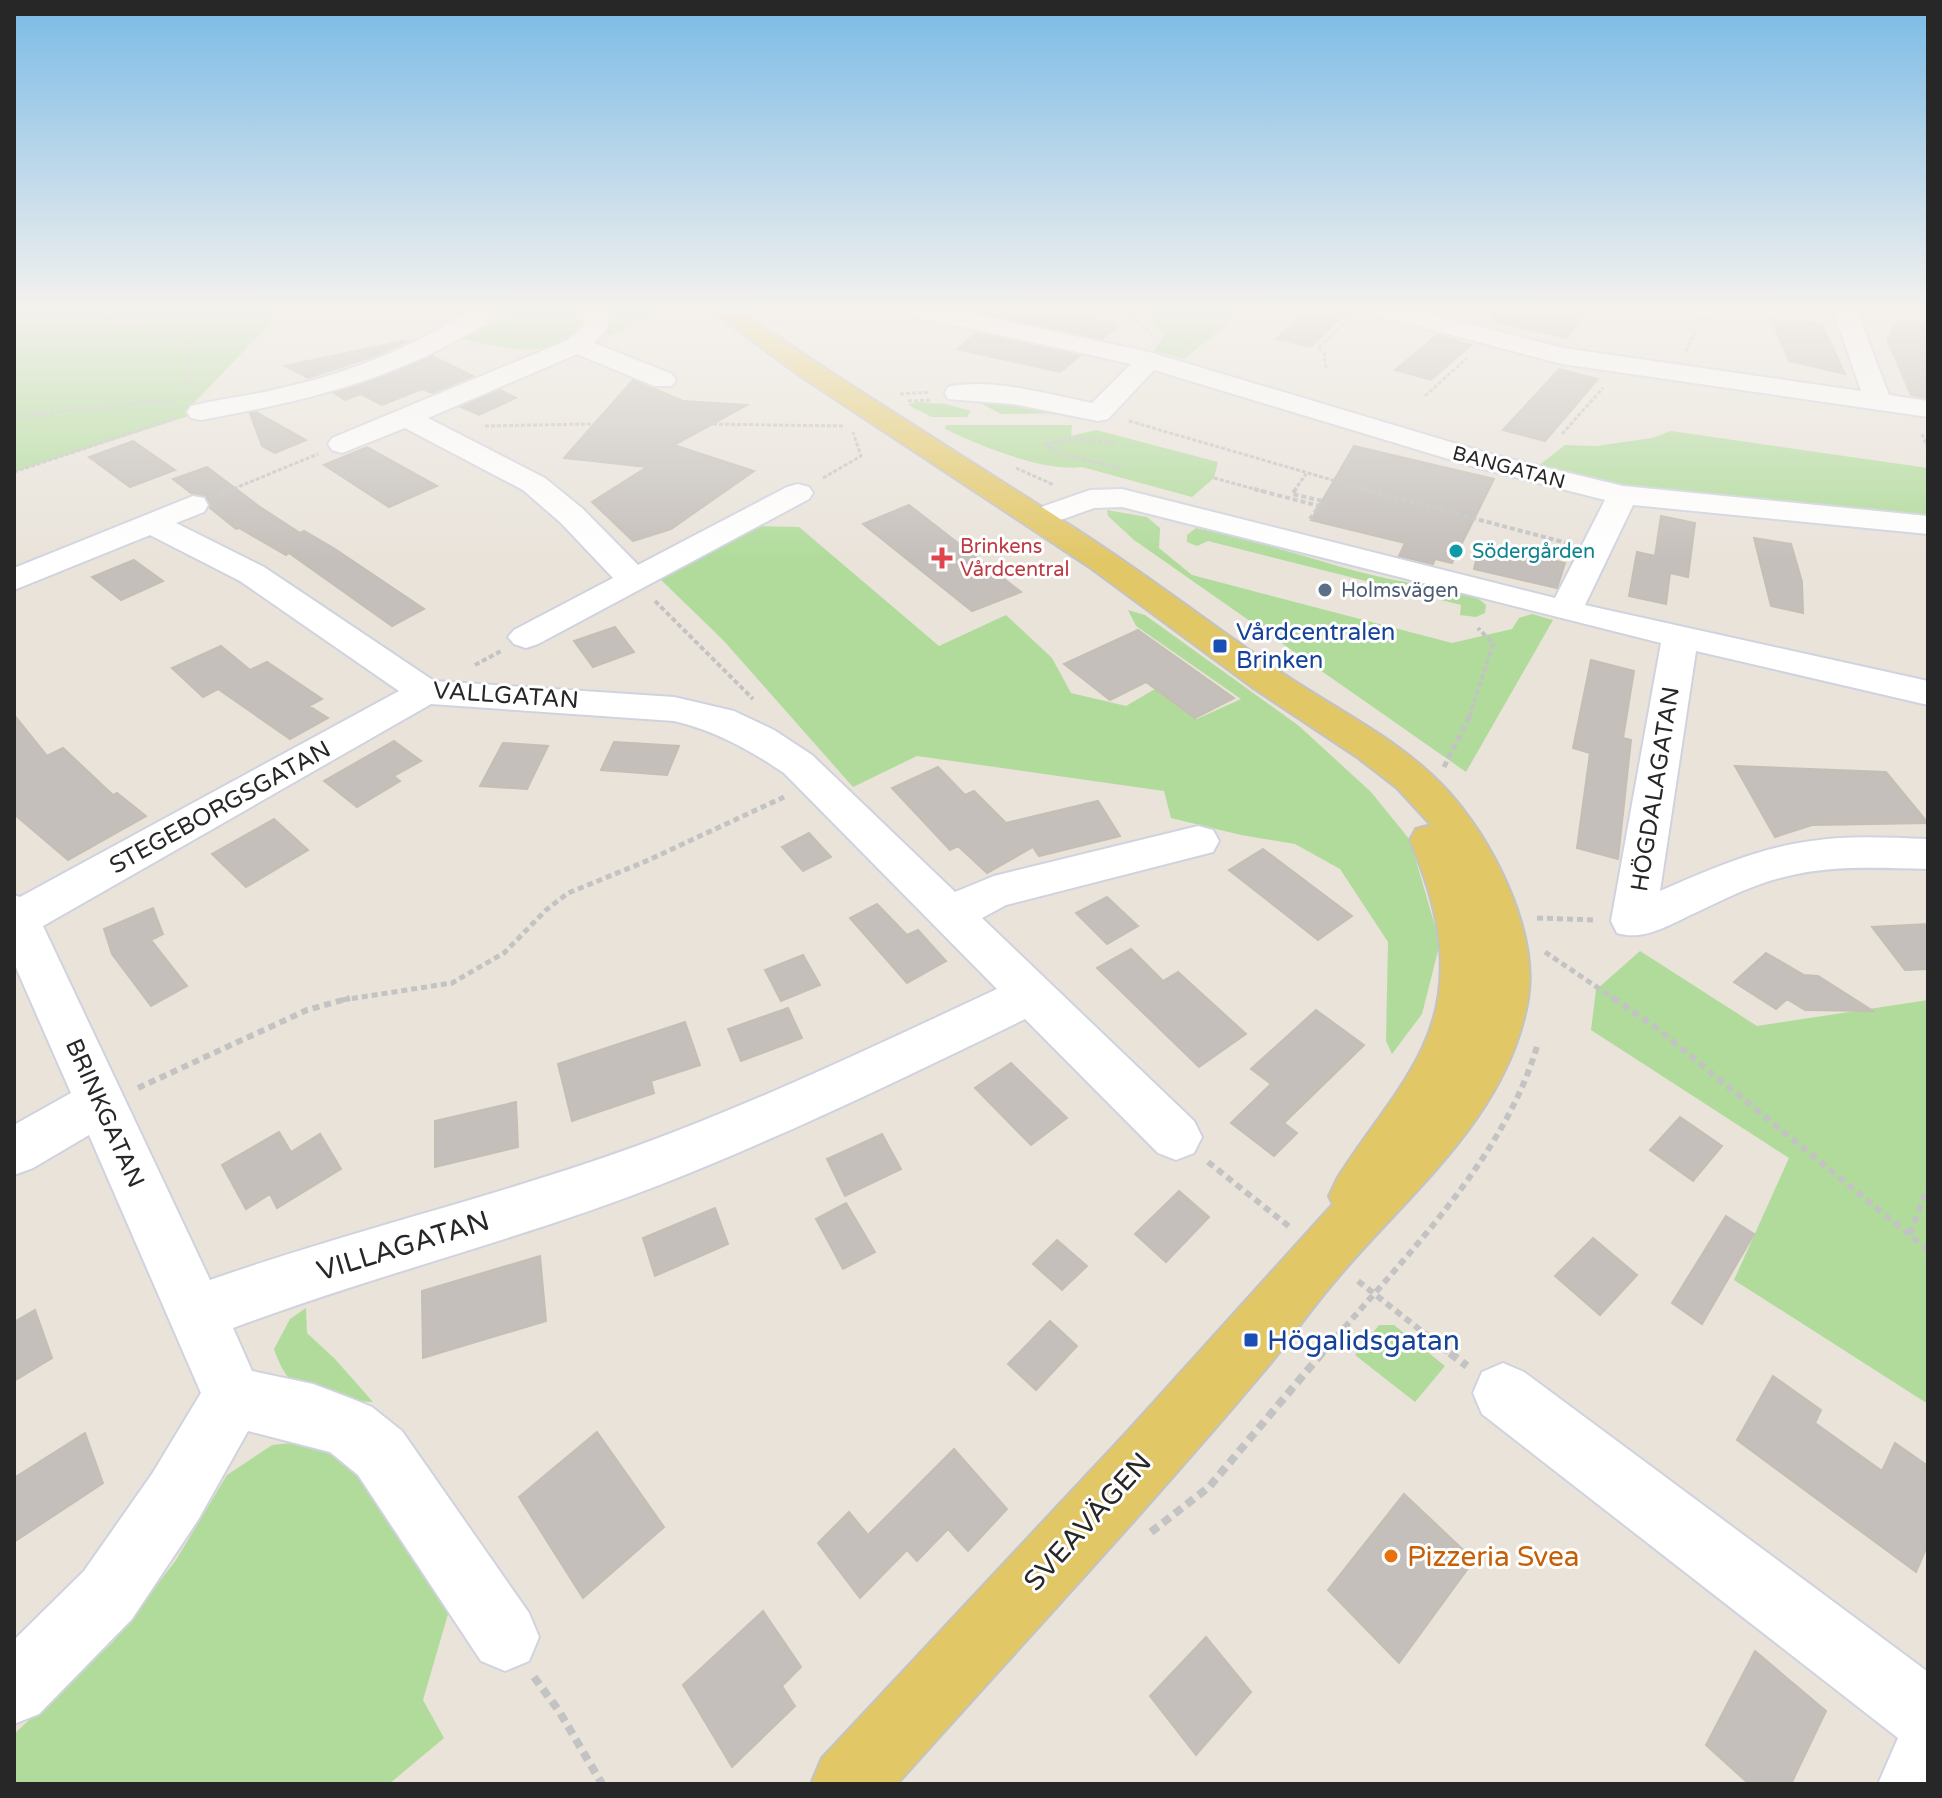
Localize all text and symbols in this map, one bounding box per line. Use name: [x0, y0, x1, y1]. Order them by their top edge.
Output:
street label: BANGATAN: [1450, 441, 1568, 495]
place label: Brinkens Vårdcentral: [960, 535, 1069, 582]
place label: Södergården: [1472, 540, 1595, 564]
marker: Södergården: [1447, 542, 1465, 560]
marker: Brinkens Vårdcentral: [931, 547, 953, 569]
place label: Holmsvägen: [1341, 579, 1459, 603]
marker: Holmsvägen: [1316, 581, 1334, 599]
place label: Vårdcentralen Brinken: [1236, 618, 1395, 675]
marker: Vårdcentralen Brinken: [1211, 637, 1229, 655]
street label: VALLGATAN: [432, 676, 580, 715]
street label: HÖGDALAGATAN: [1625, 685, 1686, 894]
street label: STEGEBORGSGATAN: [105, 735, 336, 880]
street label: BRINKGATAN: [59, 1034, 150, 1192]
street label: VILLAGATAN: [313, 1204, 494, 1288]
place label: Högalidsgatan: [1267, 1324, 1460, 1358]
marker: Högalidsgatan: [1242, 1331, 1260, 1349]
street label: SVEAVÄGEN: [1017, 1446, 1159, 1598]
place label: Pizzeria Svea: [1407, 1540, 1580, 1574]
marker: Pizzeria Svea: [1382, 1547, 1400, 1565]

